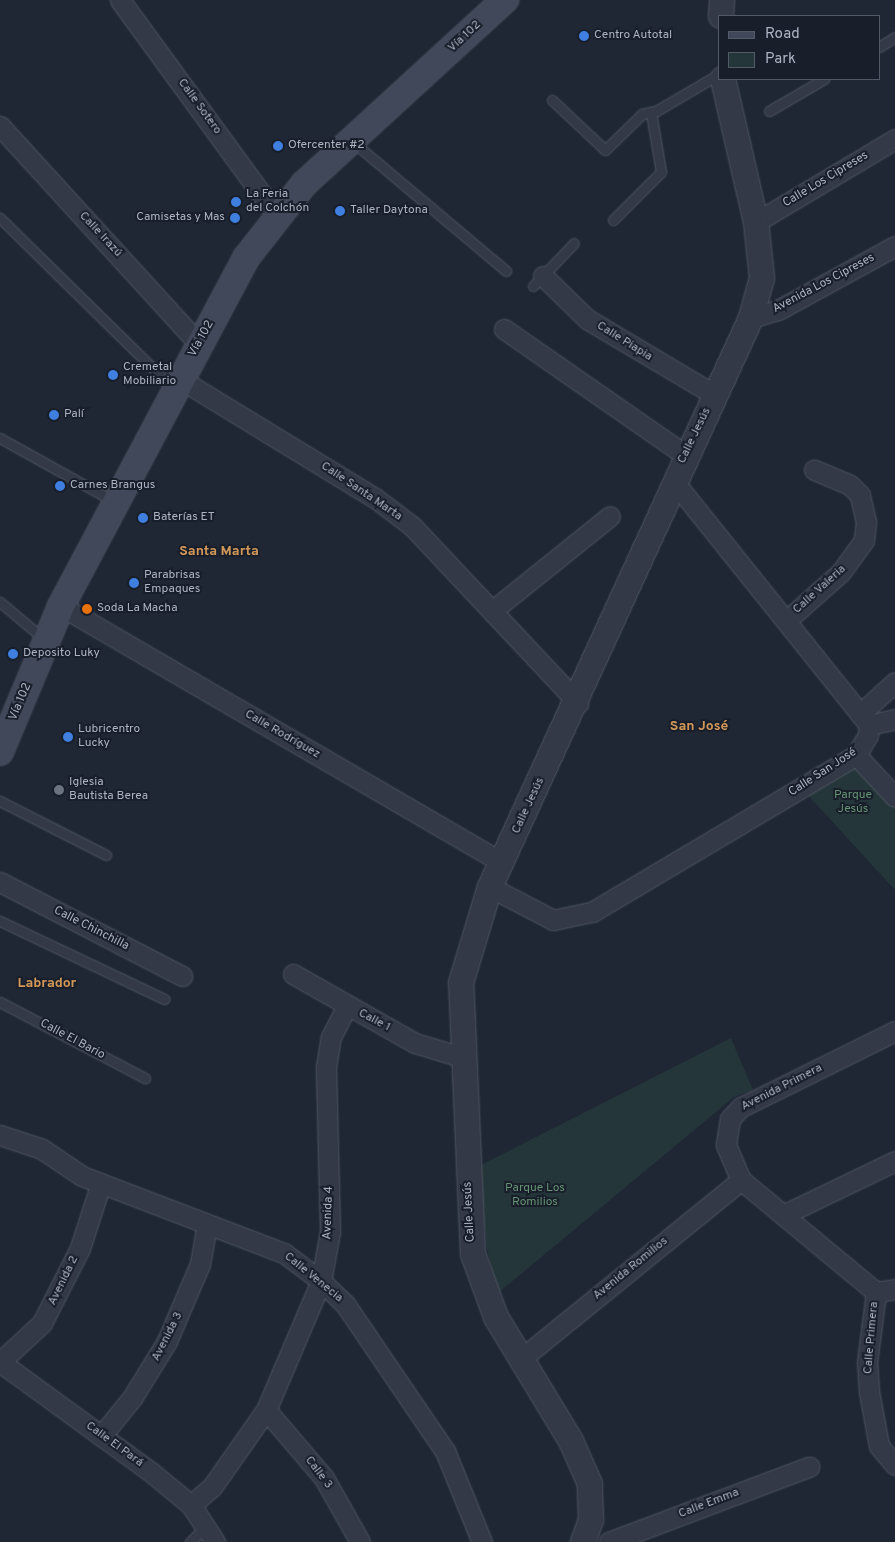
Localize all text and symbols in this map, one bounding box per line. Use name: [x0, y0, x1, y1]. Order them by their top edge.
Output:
legend: [718, 15, 880, 80]
street label: Vía 102: [446, 18, 484, 56]
text: Road: [765, 25, 800, 44]
place label: Centro Autotal: [594, 29, 673, 43]
marker: Centro Autotal: [578, 30, 590, 42]
text: Park: [765, 50, 796, 69]
street label: Calle Sotero: [174, 76, 224, 138]
place label: Ofercenter #2: [288, 139, 365, 153]
marker: Ofercenter #2: [272, 140, 284, 152]
street label: Calle Los Cipreses: [781, 149, 871, 211]
place label: La Feria del Colchón: [246, 188, 309, 216]
marker: La Feria del Colchón: [230, 196, 242, 208]
place label: Taller Daytona: [350, 204, 428, 218]
marker: Taller Daytona: [334, 205, 346, 217]
street label: Calle Irazú: [75, 209, 125, 261]
place label: Camisetas y Mas: [136, 211, 225, 225]
marker: Camisetas y Mas: [229, 212, 241, 224]
street label: Avenida Los Cipreses: [771, 251, 877, 317]
street label: Vía 102: [186, 318, 218, 360]
street label: Calle Piapia: [594, 319, 654, 365]
place label: Cremetal Mobiliario: [123, 361, 176, 389]
marker: Cremetal Mobiliario: [107, 369, 119, 381]
street label: Calle Jesús: [675, 406, 715, 466]
place label: Palí: [64, 408, 84, 422]
marker: Palí: [48, 409, 60, 421]
street label: Calle Santa Marta: [318, 460, 404, 524]
place label: Carnes Brangus: [70, 479, 155, 493]
marker: Carnes Brangus: [54, 480, 66, 492]
place label: Baterías ET: [153, 511, 215, 525]
marker: Baterías ET: [137, 512, 149, 524]
district label: Santa Marta: [179, 544, 259, 560]
street label: Calle Valeria: [790, 562, 850, 618]
place label: Parabrisas Empaques: [144, 569, 200, 597]
marker: Parabrisas Empaques: [128, 577, 140, 589]
place label: Soda La Macha: [97, 602, 177, 616]
marker: Soda La Macha: [81, 603, 93, 615]
place label: Deposito Luky: [23, 647, 100, 661]
marker: Deposito Luky: [7, 648, 19, 660]
street label: Vía 102: [7, 681, 35, 723]
street label: Calle Rodríguez: [242, 708, 322, 762]
district label: San José: [670, 719, 728, 735]
place label: Lubricentro Lucky: [78, 723, 140, 751]
marker: Lubricentro Lucky: [62, 731, 74, 743]
street label: Calle San José: [786, 746, 860, 800]
place label: Iglesia Bautista Berea: [69, 776, 148, 804]
street label: Calle Jesús: [510, 776, 548, 836]
marker: Iglesia Bautista Berea: [53, 784, 65, 796]
park label: Parque Jesús: [834, 789, 872, 817]
street label: Calle Chinchilla: [51, 904, 131, 954]
district label: Labrador: [18, 976, 76, 992]
street label: Calle 1: [356, 1007, 392, 1035]
street label: Calle El Bario: [37, 1017, 107, 1063]
street label: Avenida Primera: [739, 1061, 825, 1115]
street label: Calle Jesús: [461, 1181, 479, 1243]
park label: Parque Los Romilios: [505, 1182, 565, 1210]
street label: Avenida 4: [321, 1186, 337, 1240]
street label: Avenida Romilios: [591, 1235, 671, 1303]
street label: Calle Venecia: [281, 1250, 345, 1306]
street label: Avenida 2: [46, 1254, 82, 1308]
street label: Calle Primera: [862, 1301, 882, 1375]
street label: Avenida 3: [150, 1310, 186, 1364]
street label: Calle El Pará: [82, 1419, 146, 1471]
street label: Calle 3: [301, 1454, 335, 1492]
street label: Calle Emma: [677, 1486, 741, 1522]

